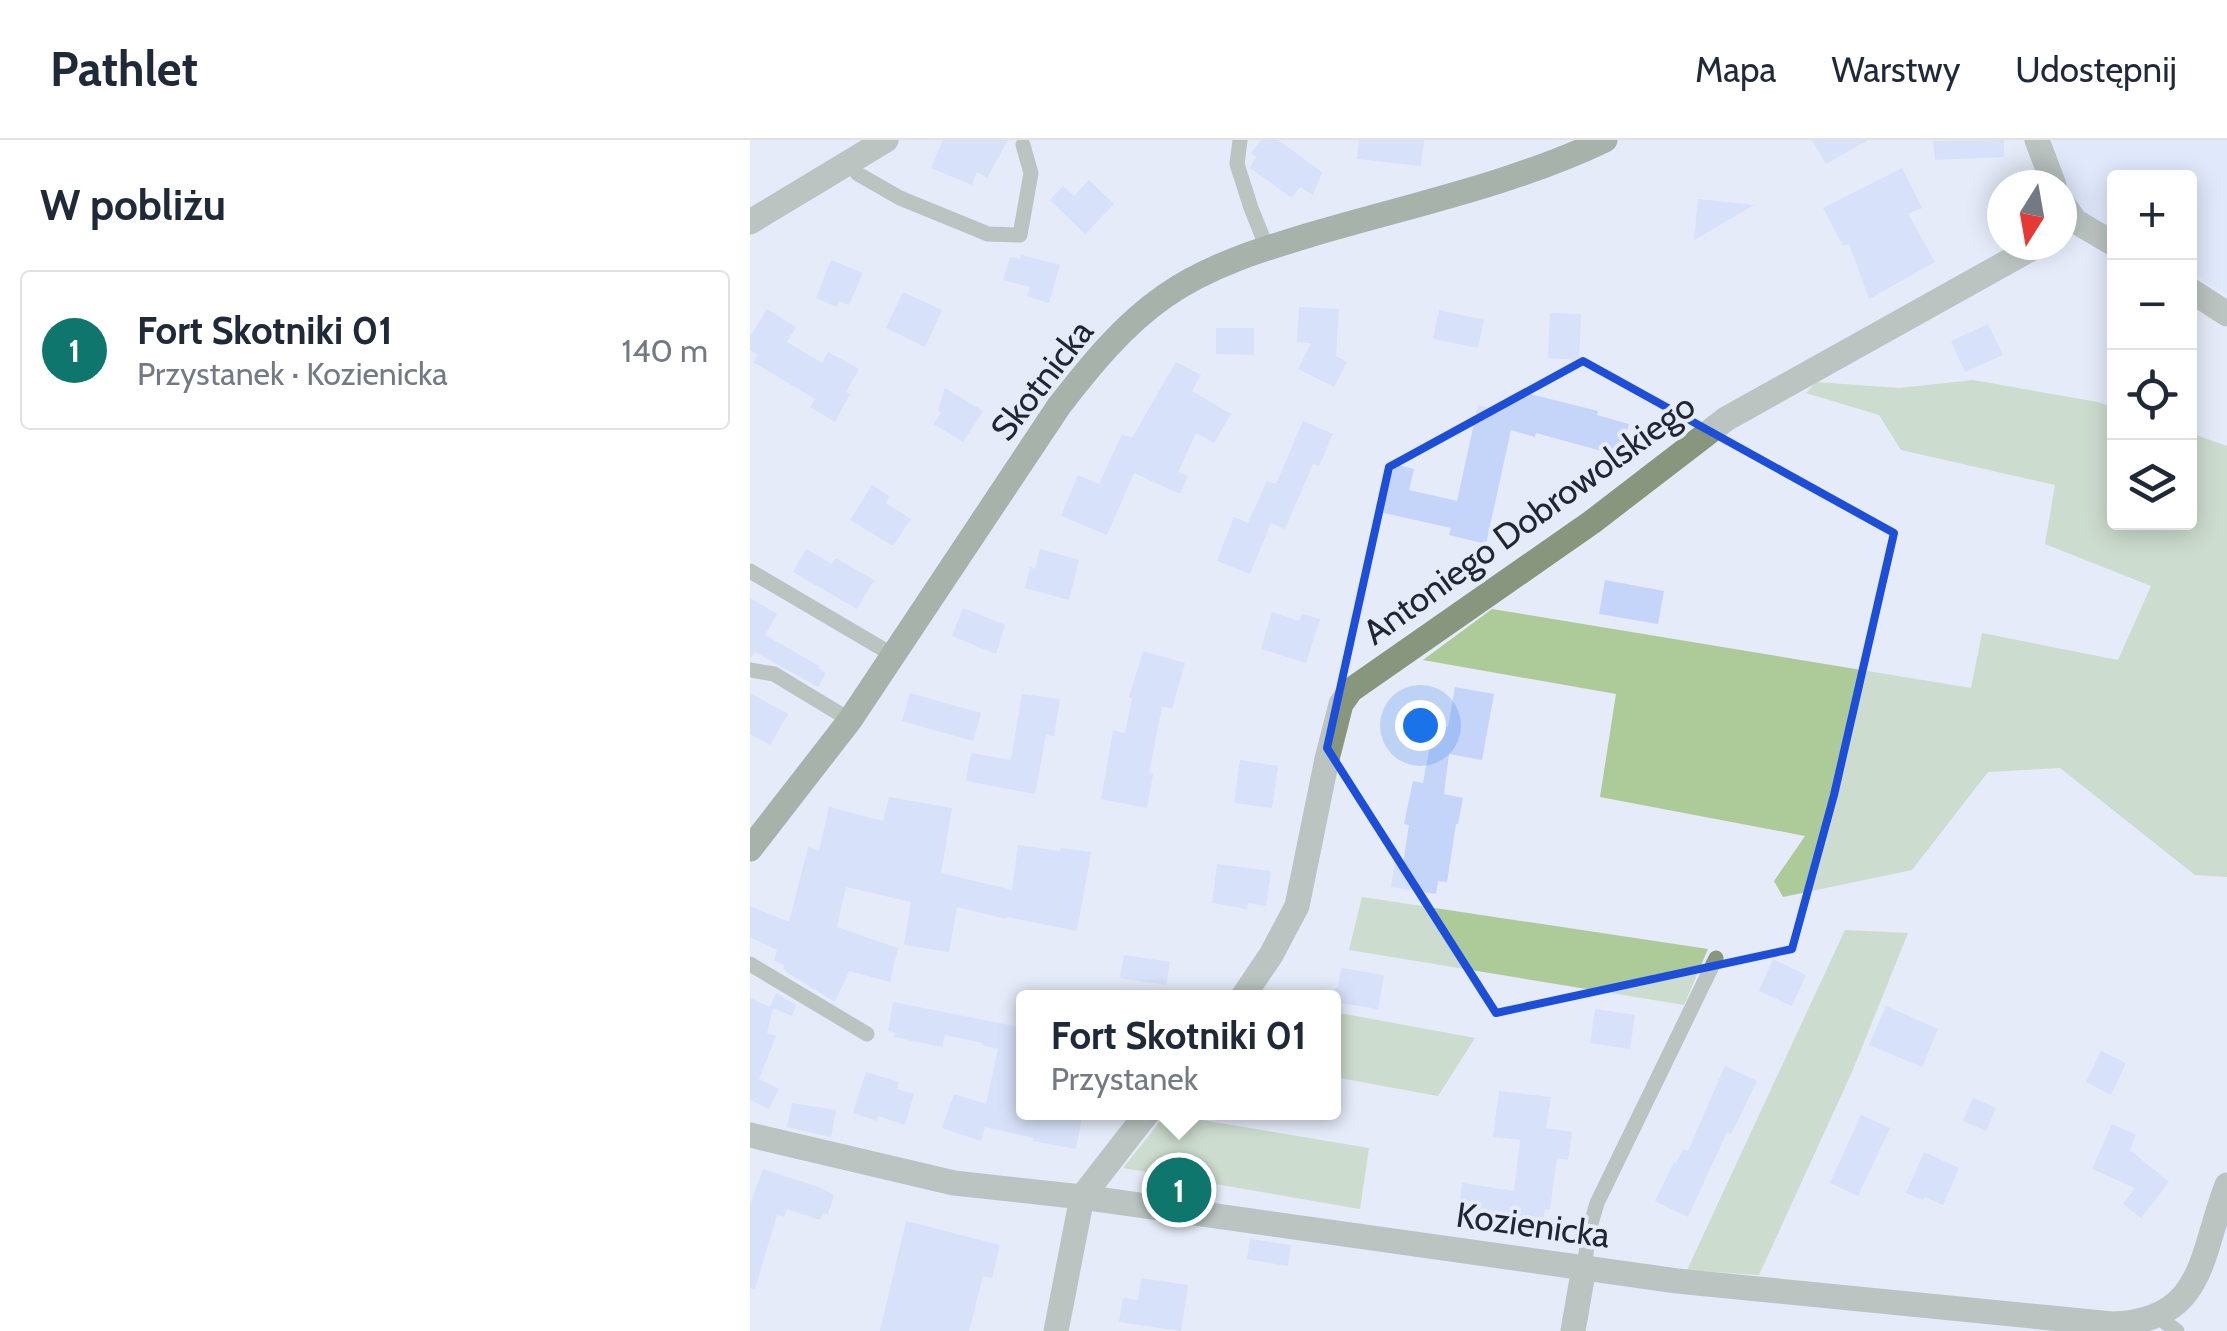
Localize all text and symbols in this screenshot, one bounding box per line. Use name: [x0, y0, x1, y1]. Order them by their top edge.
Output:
text: Pathlet: [50, 40, 198, 98]
text: Mapa: [1695, 48, 1776, 91]
text: Warstwy: [1831, 48, 1960, 91]
text: Udostępnij: [2015, 48, 2177, 91]
north arrow: [1987, 170, 2077, 260]
map controls: [2107, 170, 2197, 530]
button: +: [2107, 170, 2197, 260]
text: W pobliżu: [40, 179, 226, 231]
button: −: [2107, 260, 2197, 350]
text: Fort Skotniki 01: [137, 307, 392, 354]
street label: Skotnicka: [981, 311, 1102, 449]
text: 1: [69, 331, 80, 370]
text: 140 m: [621, 331, 708, 370]
button: locate: [2107, 350, 2197, 440]
text: Przystanek · Kozienicka: [137, 354, 448, 393]
street label: Antoniego Dobrowolskiego: [1354, 384, 1703, 653]
button: layers: [2107, 440, 2197, 530]
your location: [1395, 700, 1446, 751]
popup: [1016, 990, 1341, 1120]
text: Fort Skotniki 01: [1051, 1012, 1306, 1059]
text: Przystanek: [1051, 1059, 1198, 1098]
pin: 1: [1146, 1152, 1212, 1228]
street label: Kozienicka: [1454, 1192, 1613, 1257]

